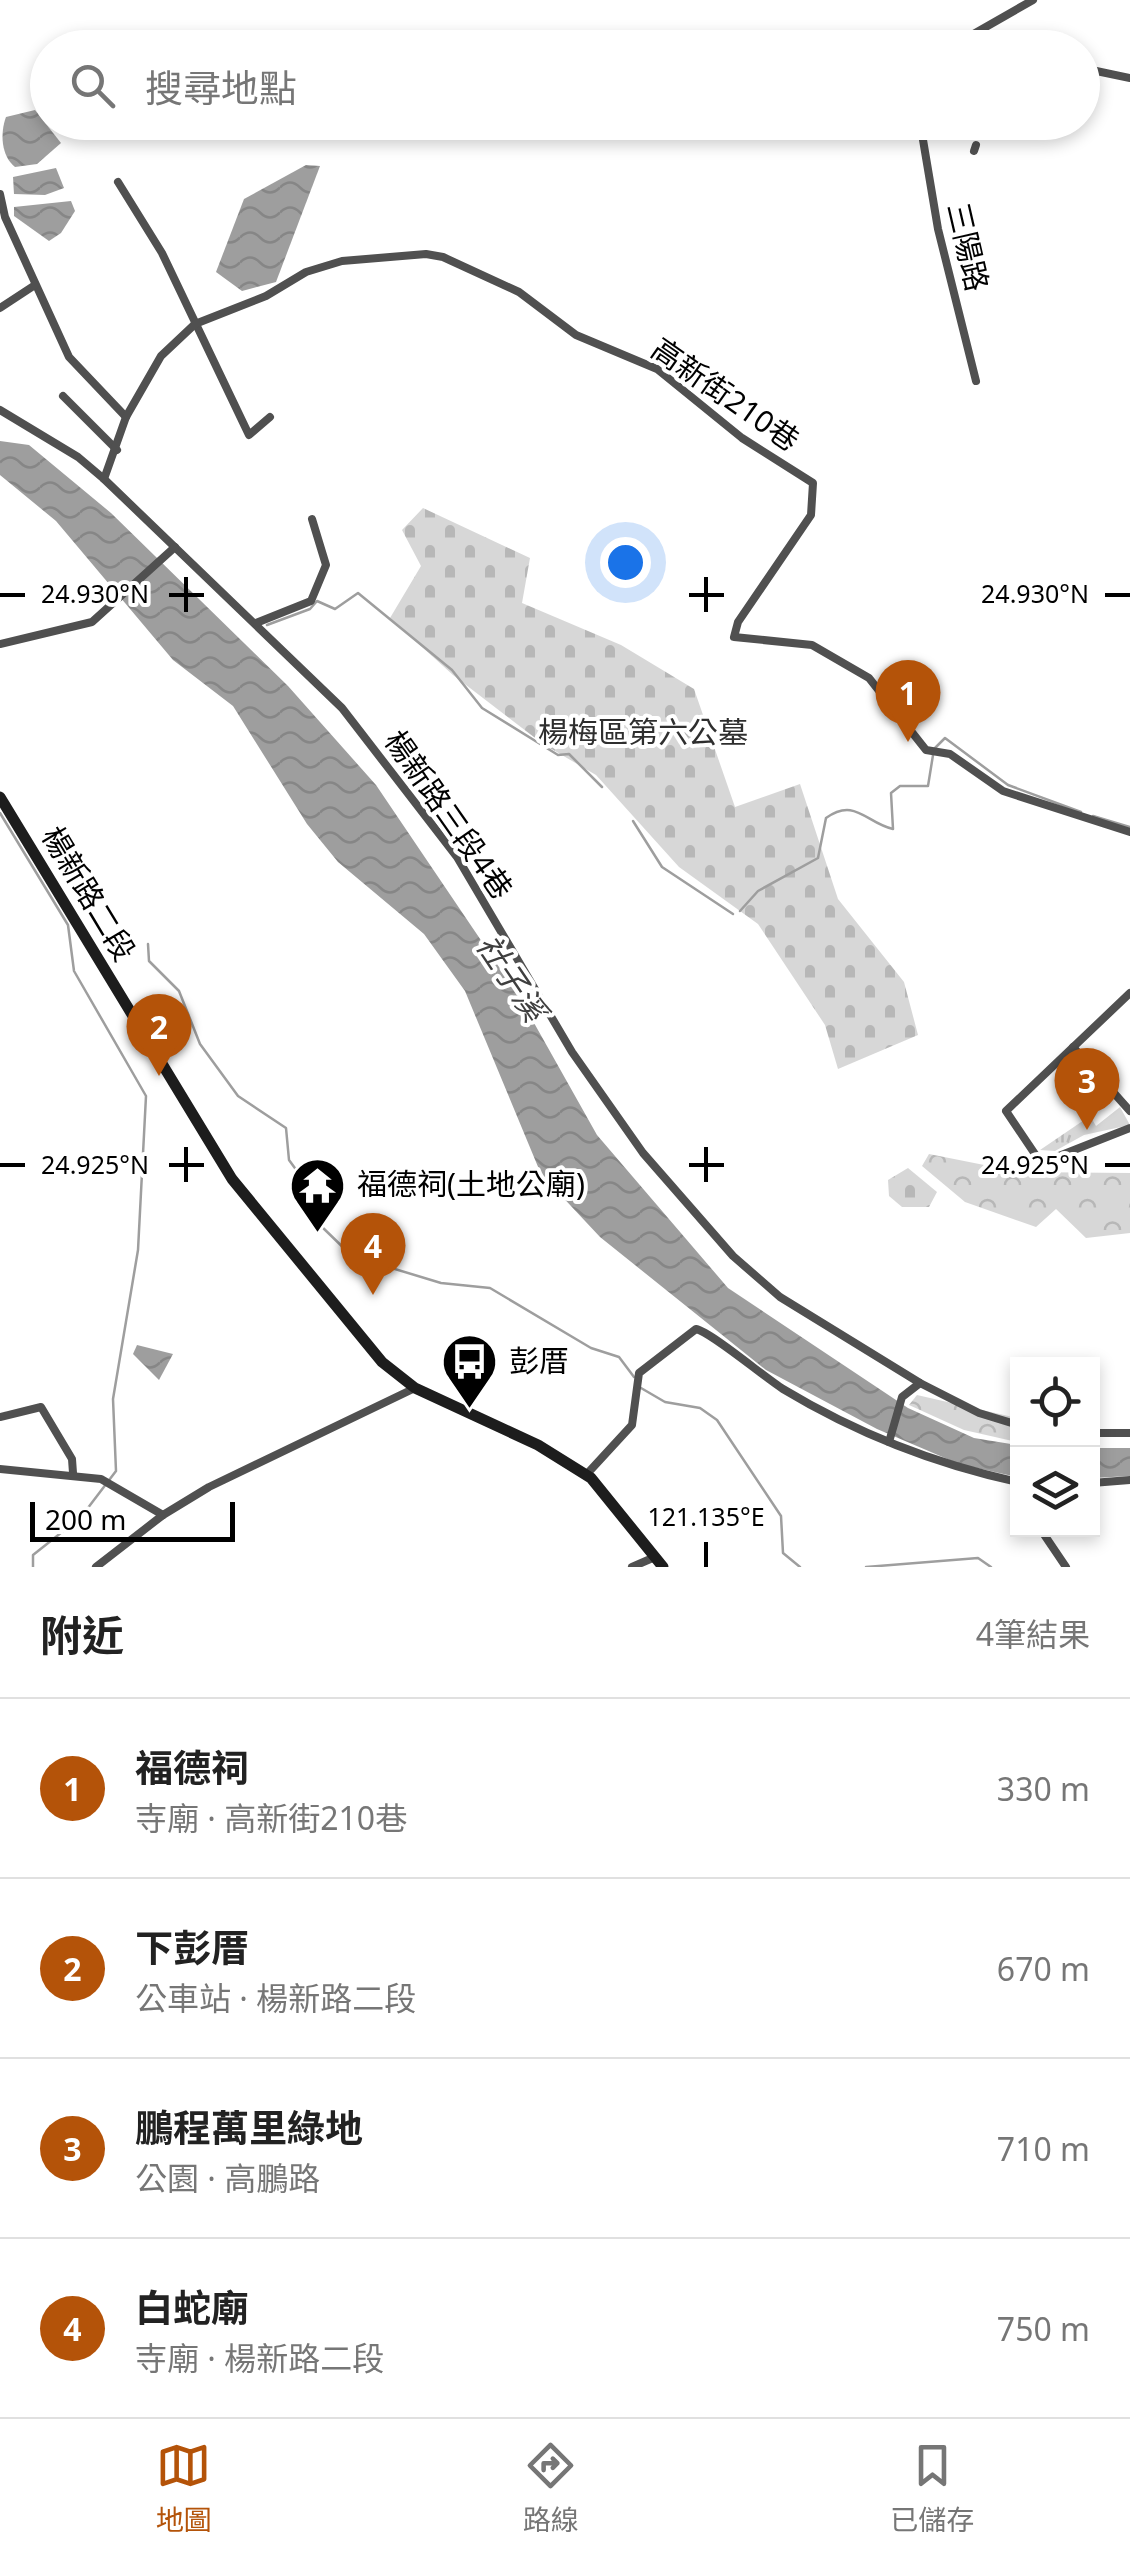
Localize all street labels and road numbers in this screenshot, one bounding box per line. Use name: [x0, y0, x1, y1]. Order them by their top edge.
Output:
street label: 三陽路: [938, 198, 999, 295]
street label: 高新街210巷: [644, 328, 808, 460]
street label: 楊新路三段4巷: [376, 722, 523, 907]
street label: 楊新路二段: [33, 818, 145, 968]

